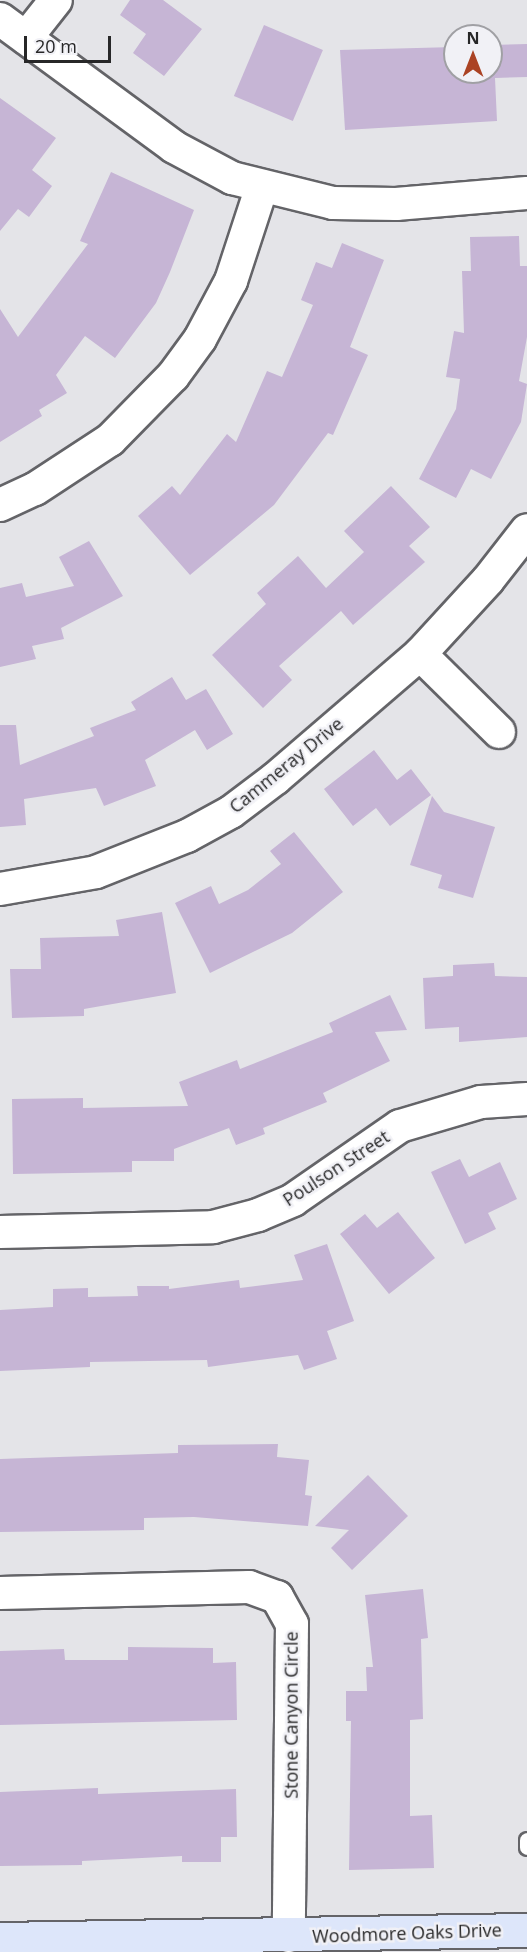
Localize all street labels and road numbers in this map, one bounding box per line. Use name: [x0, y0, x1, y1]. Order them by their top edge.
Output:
street label: Cammeray Drive: [225, 713, 347, 817]
street label: Poulson Street: [279, 1126, 393, 1210]
street label: Stone Canyon Circle: [280, 1631, 302, 1799]
street label: Woodmore Oaks Drive: [312, 1919, 502, 1947]

